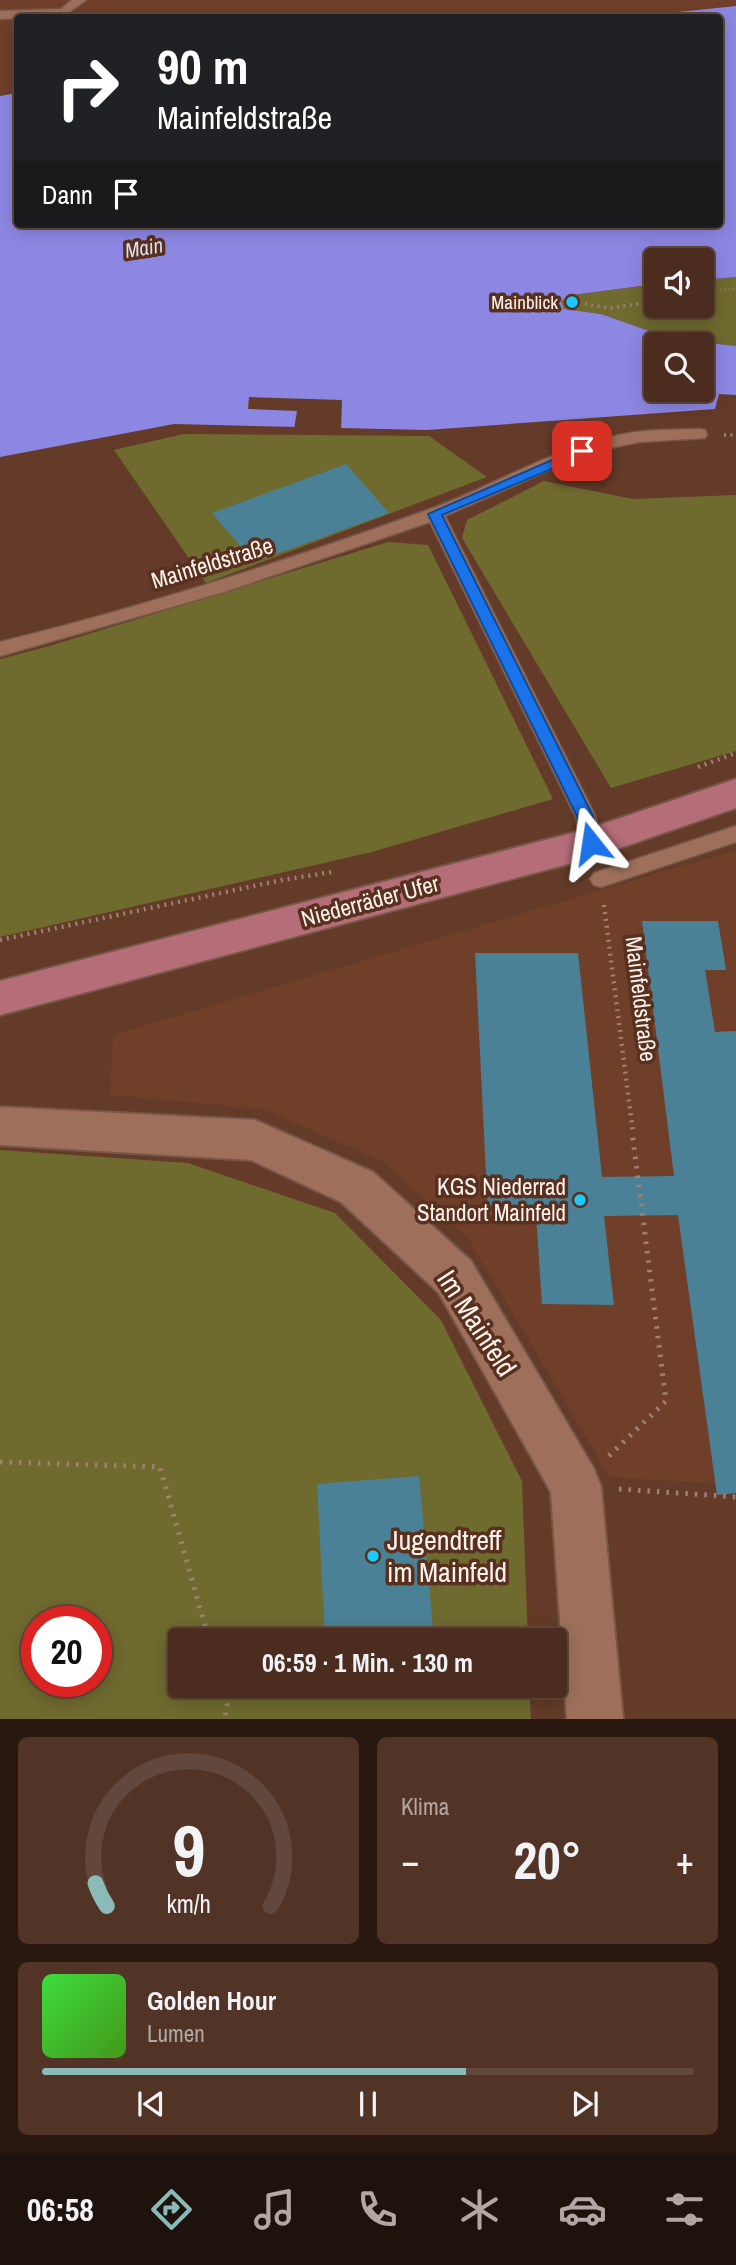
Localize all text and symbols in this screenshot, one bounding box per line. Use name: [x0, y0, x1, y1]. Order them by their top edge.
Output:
text: 90 m: [157, 33, 249, 99]
icon: right: [42, 42, 133, 133]
text: Mainfeldstraße: [157, 96, 332, 139]
icon: arrive: [107, 175, 145, 213]
text: Dann: [42, 177, 93, 212]
water label: Main: [123, 230, 165, 265]
map controls: [644, 248, 714, 402]
button: sound: [644, 248, 714, 318]
place label: Mainblick: [491, 289, 558, 315]
marker: Mainblick: [564, 294, 580, 310]
button: search: [644, 332, 714, 402]
pin: [552, 421, 612, 481]
icon: arrive: [563, 432, 601, 470]
street label: Mainfeldstraße: [147, 529, 277, 596]
position arrow: [554, 806, 628, 880]
street label: Niederräder Ufer: [298, 867, 443, 934]
street label: Mainfeldstraße: [618, 935, 665, 1063]
place label: KGS Niederrad Standort Mainfeld: [417, 1171, 566, 1228]
marker: KGS Niederrad Standort Mainfeld: [572, 1192, 588, 1208]
street label: Im Mainfeld: [428, 1262, 526, 1384]
place label: Jugendtreff im Mainfeld: [387, 1521, 507, 1591]
marker: Jugendtreff im Mainfeld: [365, 1548, 381, 1564]
speed limit sign: 20: [21, 1606, 112, 1697]
text: 06:59 · 1 Min. · 130 m: [262, 1645, 473, 1680]
text: Klima: [401, 1791, 449, 1822]
text: 9: [172, 1802, 205, 1900]
text: 20°: [513, 1825, 582, 1895]
text: −: [401, 1835, 419, 1886]
text: +: [676, 1835, 694, 1886]
text: km/h: [166, 1887, 211, 1921]
text: Golden Hour: [147, 1983, 276, 2018]
text: Lumen: [147, 2018, 205, 2049]
icon: previous: [132, 2085, 170, 2123]
icon: pause: [349, 2085, 387, 2123]
icon: next: [566, 2085, 604, 2123]
icon: directions: [147, 2185, 196, 2234]
icon: music: [250, 2185, 299, 2234]
icon: phone: [353, 2185, 402, 2234]
icon: climate: [455, 2185, 504, 2234]
icon: car: [558, 2185, 607, 2234]
icon: filters: [660, 2185, 709, 2234]
text: 06:58: [27, 2188, 94, 2231]

